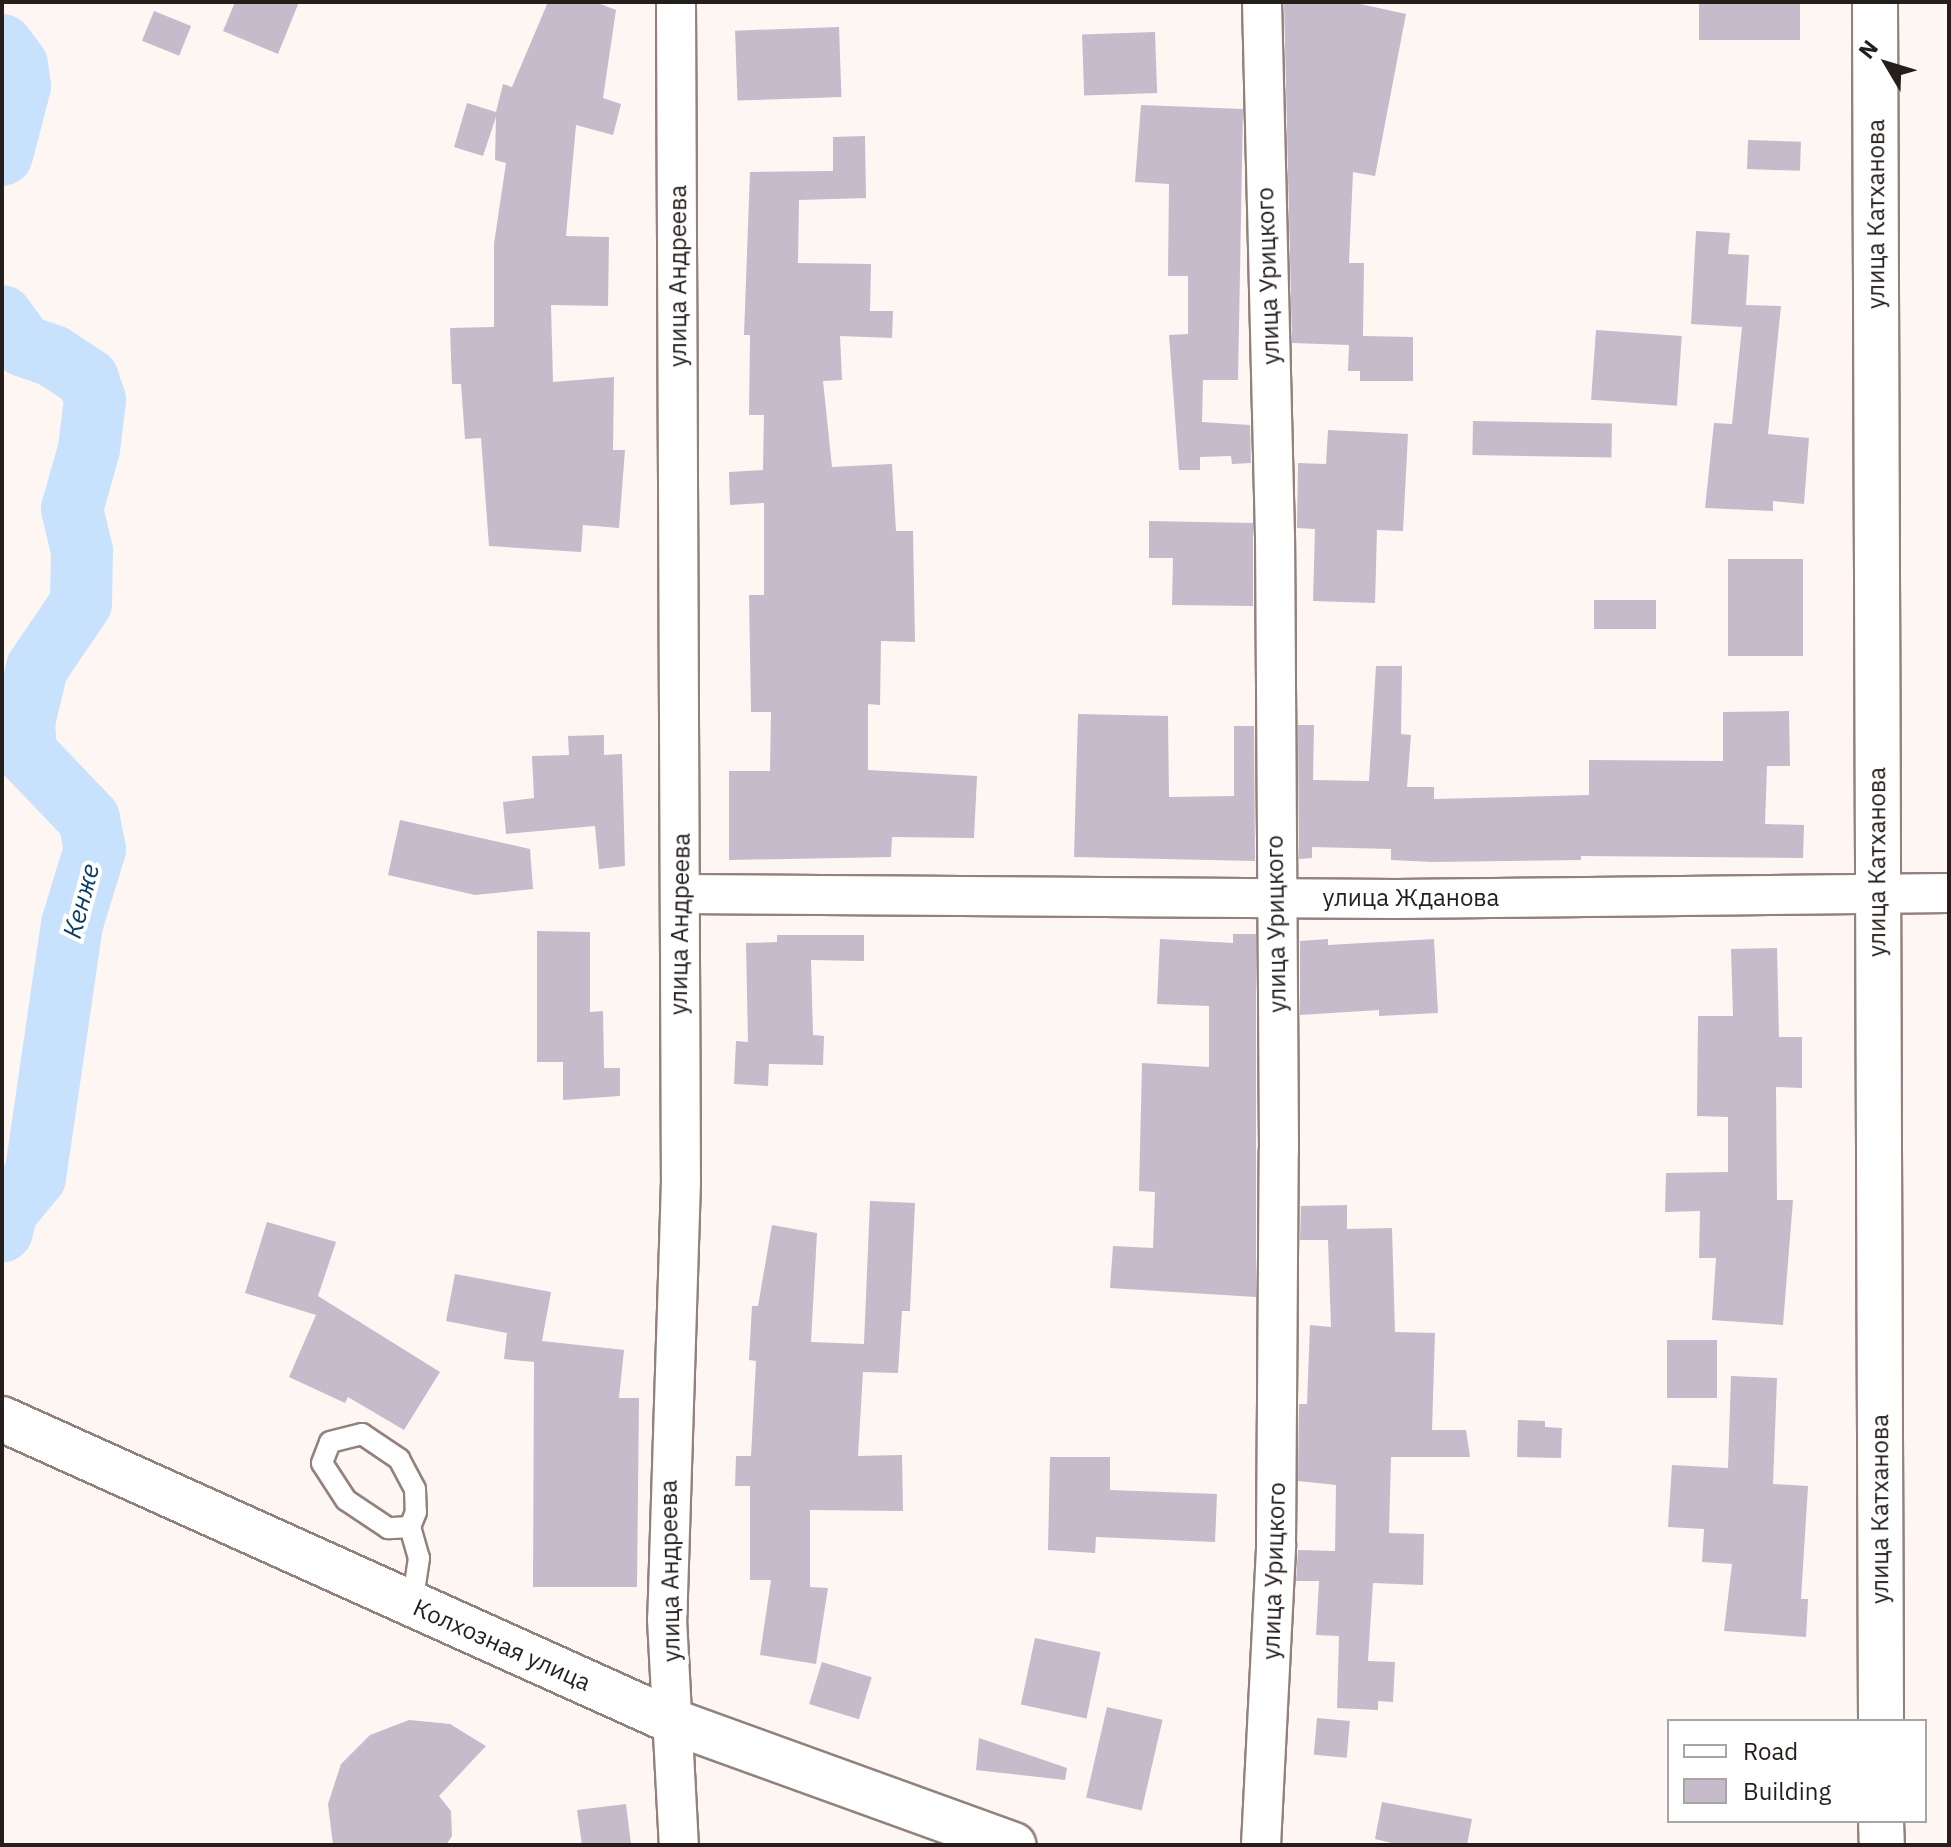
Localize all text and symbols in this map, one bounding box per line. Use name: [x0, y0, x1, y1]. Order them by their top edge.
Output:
north arrow: [1847, 24, 1927, 104]
text: N: [1851, 34, 1884, 64]
street label: улица Катханова: [1862, 119, 1890, 309]
street label: улица Андреева: [664, 185, 692, 367]
street label: улица Урицкого: [1251, 187, 1285, 365]
street label: улица Катханова: [1863, 767, 1891, 957]
street label: улица Андреева: [664, 833, 696, 1015]
street label: улица Урицкого: [1260, 835, 1292, 1013]
water label: Кенже: [56, 860, 106, 942]
street label: улица Жданова: [1323, 884, 1499, 912]
street label: улица Катханова: [1866, 1414, 1894, 1604]
street label: улица Андреева: [654, 1480, 686, 1662]
street label: улица Урицкого: [1257, 1482, 1291, 1660]
street label: Колхозная улица: [409, 1593, 595, 1697]
legend: [1667, 1719, 1927, 1823]
text: Road: [1743, 1735, 1798, 1767]
text: Building: [1743, 1775, 1831, 1807]

